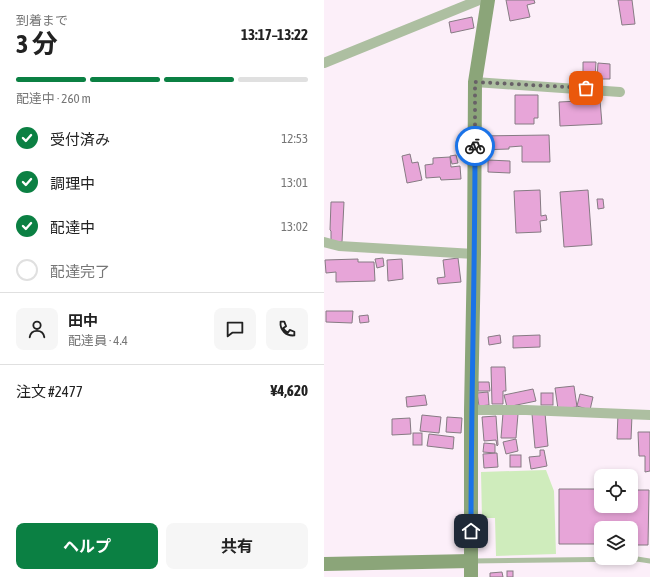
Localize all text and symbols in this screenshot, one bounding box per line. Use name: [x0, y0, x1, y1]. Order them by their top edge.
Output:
text: 到着まで: [16, 13, 68, 28]
text: 13:17–13:22: [241, 26, 308, 43]
text: 3 分: [16, 29, 58, 59]
pin: [569, 71, 603, 105]
icon: bag: [575, 77, 597, 99]
text: 配達中 · 260 m: [16, 91, 91, 106]
courier: [455, 126, 495, 166]
icon: check: [16, 127, 38, 149]
text: 受付済み: [50, 131, 110, 148]
text: 12:53: [281, 131, 308, 146]
icon: bike: [464, 135, 486, 157]
icon: check: [16, 171, 38, 193]
text: 調理中: [50, 175, 95, 192]
text: 13:01: [281, 175, 308, 190]
icon: check: [16, 215, 38, 237]
text: 配達中: [50, 219, 95, 236]
text: 13:02: [281, 219, 308, 234]
text: 配達完了: [50, 263, 110, 280]
button: person: [16, 308, 58, 350]
button: chat: [214, 308, 256, 350]
button: phone: [266, 308, 308, 350]
text: 田中: [68, 312, 98, 329]
text: 配達員 · 4.4: [68, 333, 128, 348]
text: ¥4,620: [270, 382, 308, 399]
text: 注文 #2477: [16, 383, 83, 400]
map controls: [594, 469, 638, 565]
button: locate: [594, 469, 638, 513]
pin: [454, 514, 488, 548]
icon: home: [460, 520, 482, 542]
button: layers: [594, 521, 638, 565]
button: ヘルプ: [16, 523, 158, 569]
button: 共有: [166, 523, 308, 569]

